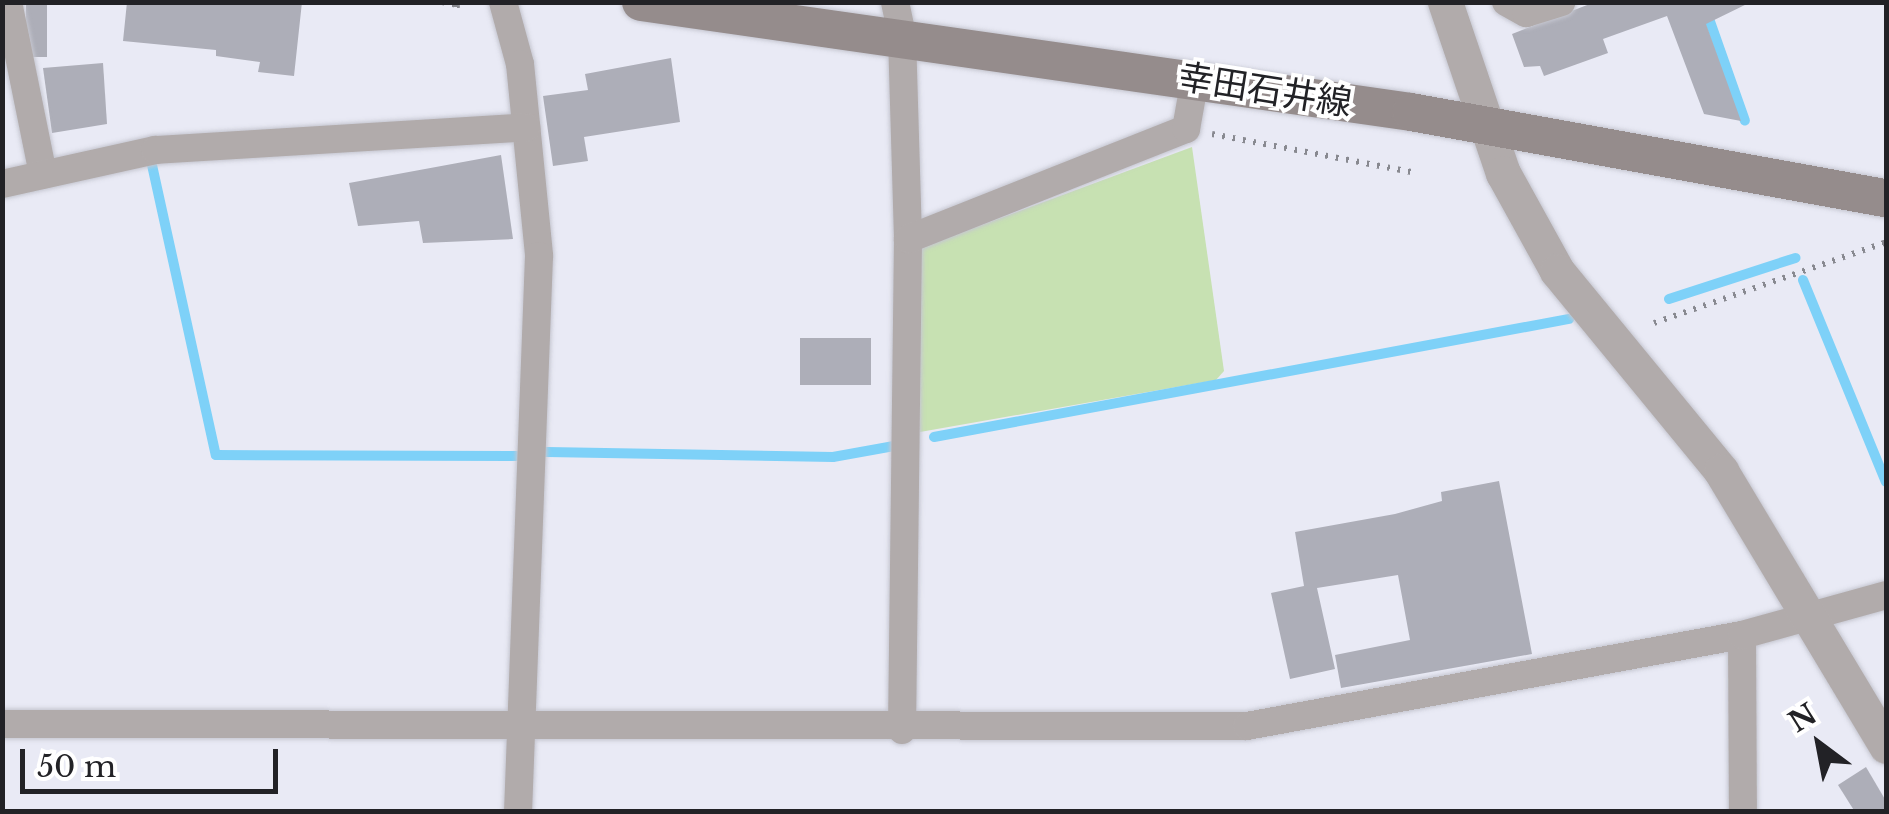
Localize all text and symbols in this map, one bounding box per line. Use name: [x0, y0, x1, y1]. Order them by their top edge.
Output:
street label: 幸田石井線: [1175, 56, 1355, 124]
north arrow: [1769, 694, 1869, 794]
text: N: [1782, 696, 1823, 740]
scale bar: [25, 729, 282, 791]
text: 50 m: [37, 748, 116, 785]

